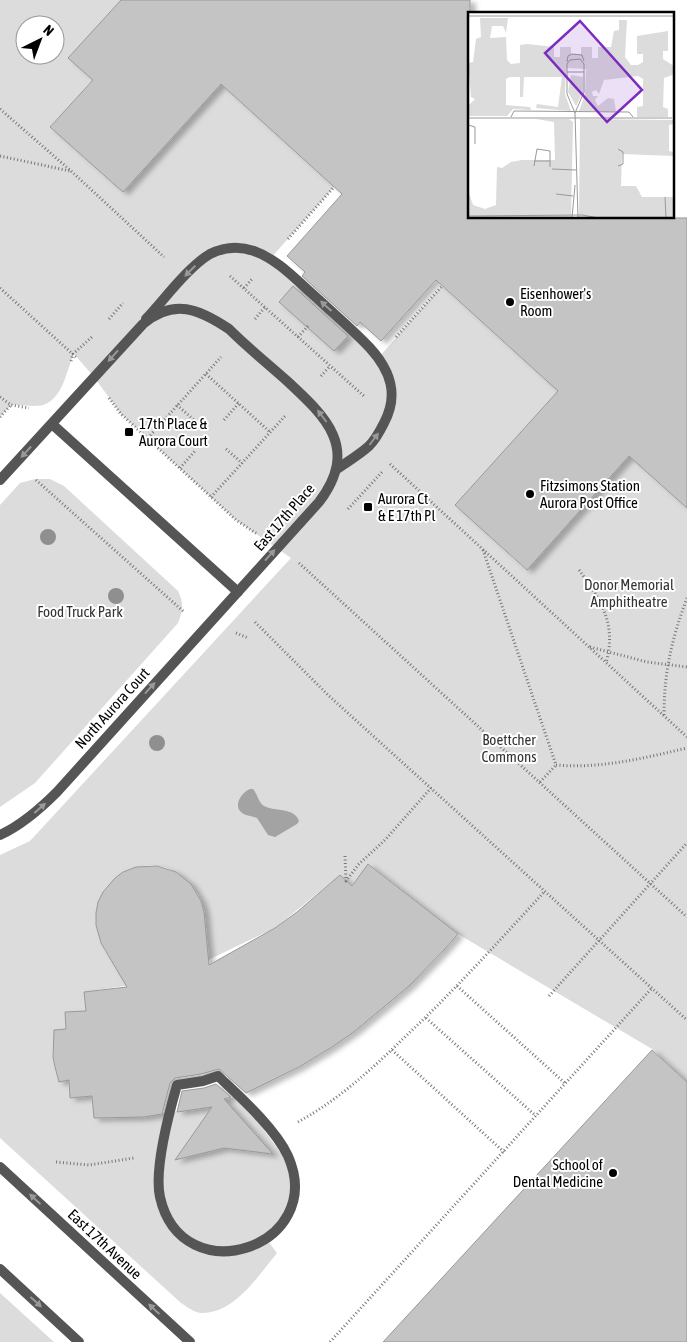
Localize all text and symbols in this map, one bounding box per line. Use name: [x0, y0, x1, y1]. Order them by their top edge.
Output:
inset map: [468, 12, 674, 219]
north arrow: [15, 15, 65, 65]
text: N: [40, 22, 57, 39]
one-way arrow: [185, 265, 197, 277]
place label: Eisenhower's Room: [520, 285, 591, 319]
marker: Eisenhower's Room: [504, 296, 516, 308]
one-way arrow: [320, 300, 332, 312]
one-way arrow: [107, 350, 118, 363]
one-way arrow: [316, 410, 327, 423]
place label: 17th Place & Aurora Court: [139, 415, 208, 449]
marker: 17th Place & Aurora Court: [123, 426, 135, 438]
one-way arrow: [369, 433, 380, 446]
one-way arrow: [20, 446, 32, 458]
place label: Fitzsimons Station Aurora Post Office: [540, 477, 640, 511]
street label: East 17th Place: [250, 480, 318, 554]
marker: Fitzsimons Station Aurora Post Office: [524, 488, 536, 500]
place label: Aurora Ct & E 17th Pl: [378, 490, 435, 524]
marker: Aurora Ct & E 17th Pl: [362, 501, 374, 513]
one-way arrow: [264, 550, 276, 562]
park label: Donor Memorial Amphitheatre: [584, 576, 674, 610]
park label: Food Truck Park: [37, 603, 123, 620]
street label: North Aurora Court: [71, 664, 153, 752]
one-way arrow: [144, 683, 156, 695]
park label: Boettcher Commons: [481, 731, 537, 765]
one-way arrow: [34, 802, 46, 814]
place label: School of Dental Medicine: [513, 1156, 603, 1190]
marker: School of Dental Medicine: [607, 1167, 619, 1179]
one-way arrow: [29, 1193, 41, 1205]
street label: East 17th Avenue: [65, 1206, 145, 1283]
one-way arrow: [30, 1296, 42, 1308]
one-way arrow: [149, 1303, 161, 1315]

